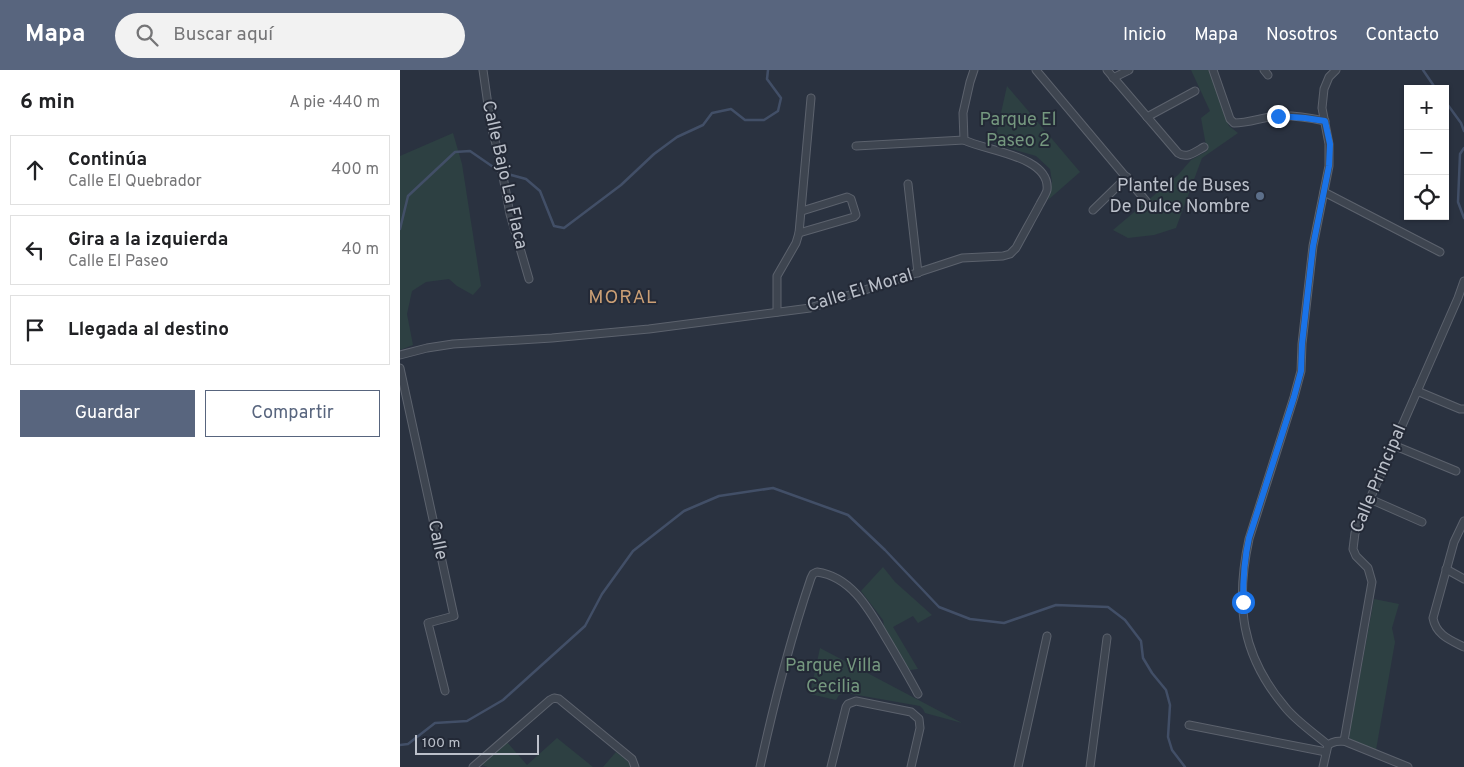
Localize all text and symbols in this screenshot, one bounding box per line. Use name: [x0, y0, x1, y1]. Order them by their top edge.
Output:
search box: [115, 13, 465, 58]
text: Mapa: [25, 20, 85, 50]
icon: search: [133, 21, 161, 49]
text: Buscar aquí: [173, 23, 273, 47]
text: Inicio: [1123, 24, 1166, 47]
text: Mapa: [1194, 24, 1238, 47]
text: Nosotros: [1266, 24, 1338, 47]
text: Contacto: [1366, 24, 1439, 47]
map controls: [1404, 85, 1449, 220]
button: +: [1404, 85, 1449, 130]
text: 6 min: [20, 89, 75, 116]
text: A pie · 440 m: [289, 93, 380, 113]
street label: Calle Bajo La Flaca: [476, 98, 532, 252]
route end: [1267, 105, 1290, 128]
park label: Parque El Paseo 2: [980, 109, 1056, 153]
button: −: [1404, 130, 1449, 175]
text: Continúa: [68, 148, 147, 172]
icon: ahead: [21, 156, 49, 184]
text: 400 m: [331, 160, 379, 180]
text: Calle El Quebrador: [68, 172, 202, 192]
place label: Plantel de Buses De Dulce Nombre: [1110, 175, 1250, 219]
button: locate: [1404, 175, 1449, 220]
marker: Plantel de Buses De Dulce Nombre: [1254, 190, 1266, 202]
text: Gira a la izquierda: [68, 228, 228, 252]
icon: left: [21, 236, 49, 264]
text: 40 m: [341, 240, 379, 260]
text: Calle El Paseo: [68, 252, 168, 272]
street label: Calle El Moral: [804, 264, 916, 318]
district label: MORAL: [588, 286, 658, 310]
icon: arrive: [21, 316, 49, 344]
text: Llegada al destino: [68, 318, 229, 342]
button: Guardar: [20, 390, 195, 437]
button: Compartir: [205, 390, 380, 437]
street label: Calle Principal: [1346, 421, 1412, 537]
street label: Calle: [422, 518, 452, 562]
route start: [1232, 591, 1255, 614]
park label: Parque Villa Cecilia: [785, 655, 881, 699]
scale bar: [415, 732, 539, 755]
text: 100 m: [422, 735, 460, 752]

